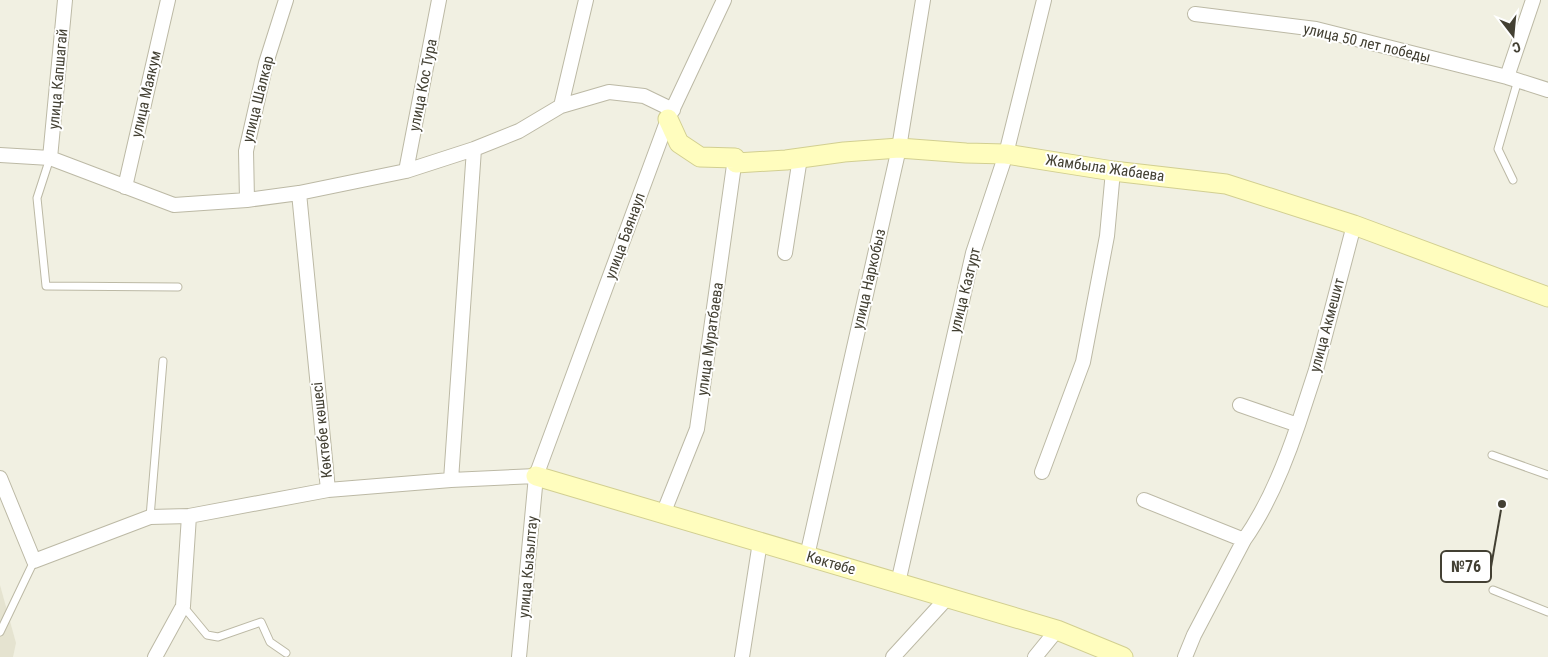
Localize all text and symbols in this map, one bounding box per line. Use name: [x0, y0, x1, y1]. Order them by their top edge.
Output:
north arrow: [1488, 10, 1538, 60]
street label: улица 50 лет победы: [1302, 20, 1432, 66]
street label: улица Капшагай: [45, 28, 71, 130]
street label: улица Кос Тура: [405, 37, 441, 133]
text: С: [1511, 39, 1523, 56]
street label: улица Маякум: [127, 49, 165, 139]
street label: улица Шалкар: [239, 54, 277, 144]
street label: Жамбыла Жабаева: [1044, 151, 1166, 185]
street label: улица Баянаул: [601, 190, 649, 282]
street label: улица Наркобыз: [849, 227, 889, 331]
street label: улица Казгурт: [946, 246, 984, 334]
street label: улица Акмешит: [1306, 276, 1348, 374]
street label: улица Муратбаева: [693, 281, 727, 397]
street label: Көктөбе көшесі: [308, 381, 336, 479]
street label: улица Кызылтау: [515, 515, 541, 619]
street label: Көктөбе: [804, 547, 858, 579]
callout: №76: [1441, 551, 1491, 582]
text: №76: [1451, 557, 1481, 576]

